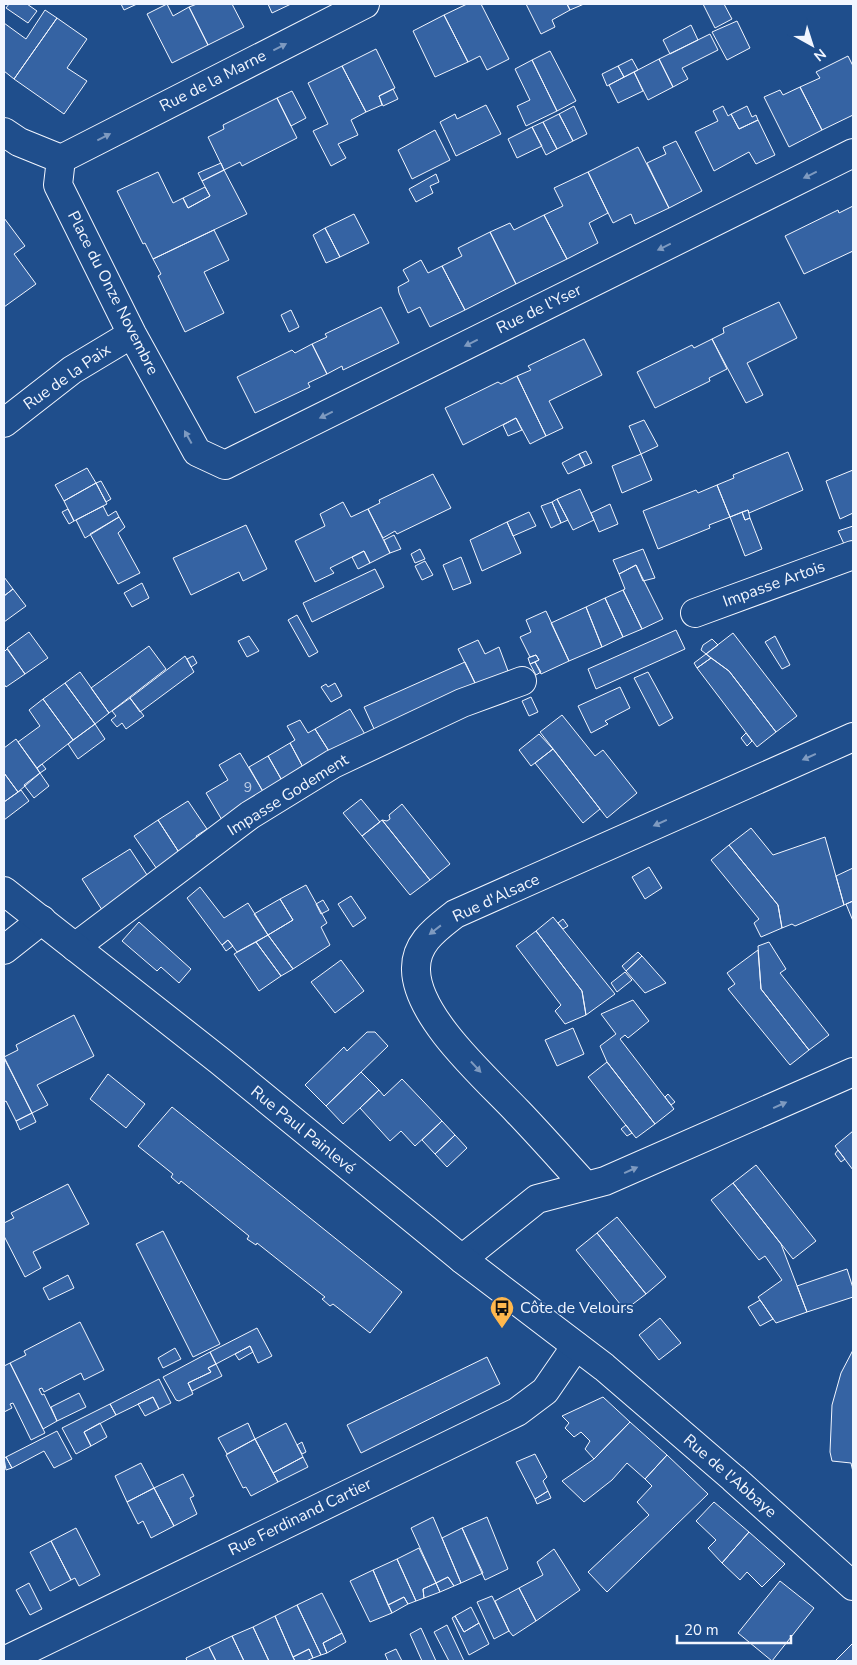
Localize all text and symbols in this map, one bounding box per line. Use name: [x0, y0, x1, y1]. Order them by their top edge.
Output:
north arrow: [787, 20, 837, 70]
one-way arrow: [273, 43, 287, 51]
text: N: [810, 44, 830, 65]
street label: Rue de la Marne: [156, 45, 270, 117]
one-way arrow: [97, 133, 111, 141]
one-way arrow: [802, 171, 817, 179]
street label: Place du Onze Novembre: [62, 207, 164, 379]
one-way arrow: [657, 243, 671, 251]
street label: Rue de l'Yser: [493, 279, 585, 339]
street label: Rue de la Paix: [19, 338, 116, 415]
one-way arrow: [464, 339, 479, 347]
one-way arrow: [319, 411, 333, 419]
one-way arrow: [184, 430, 193, 443]
street label: Impasse Artois: [720, 555, 828, 613]
street label: Impasse Godement: [223, 749, 353, 841]
one-way arrow: [802, 754, 816, 762]
house number: 9: [244, 778, 252, 797]
one-way arrow: [653, 820, 667, 828]
street label: Rue d'Alsace: [449, 868, 543, 928]
one-way arrow: [428, 925, 442, 935]
one-way arrow: [470, 1061, 482, 1073]
street label: Rue Paul Painlevé: [246, 1081, 360, 1179]
one-way arrow: [773, 1100, 787, 1108]
one-way arrow: [624, 1165, 638, 1173]
bus stop icon: Côte de Velours: [489, 1295, 515, 1329]
place label: Côte de Velours: [520, 1297, 634, 1319]
street label: Rue de l'Abbaye: [679, 1429, 781, 1523]
street label: Rue Ferdinand Cartier: [225, 1473, 375, 1561]
scale bar: [677, 1612, 791, 1644]
text: 20 m: [684, 1620, 719, 1640]

